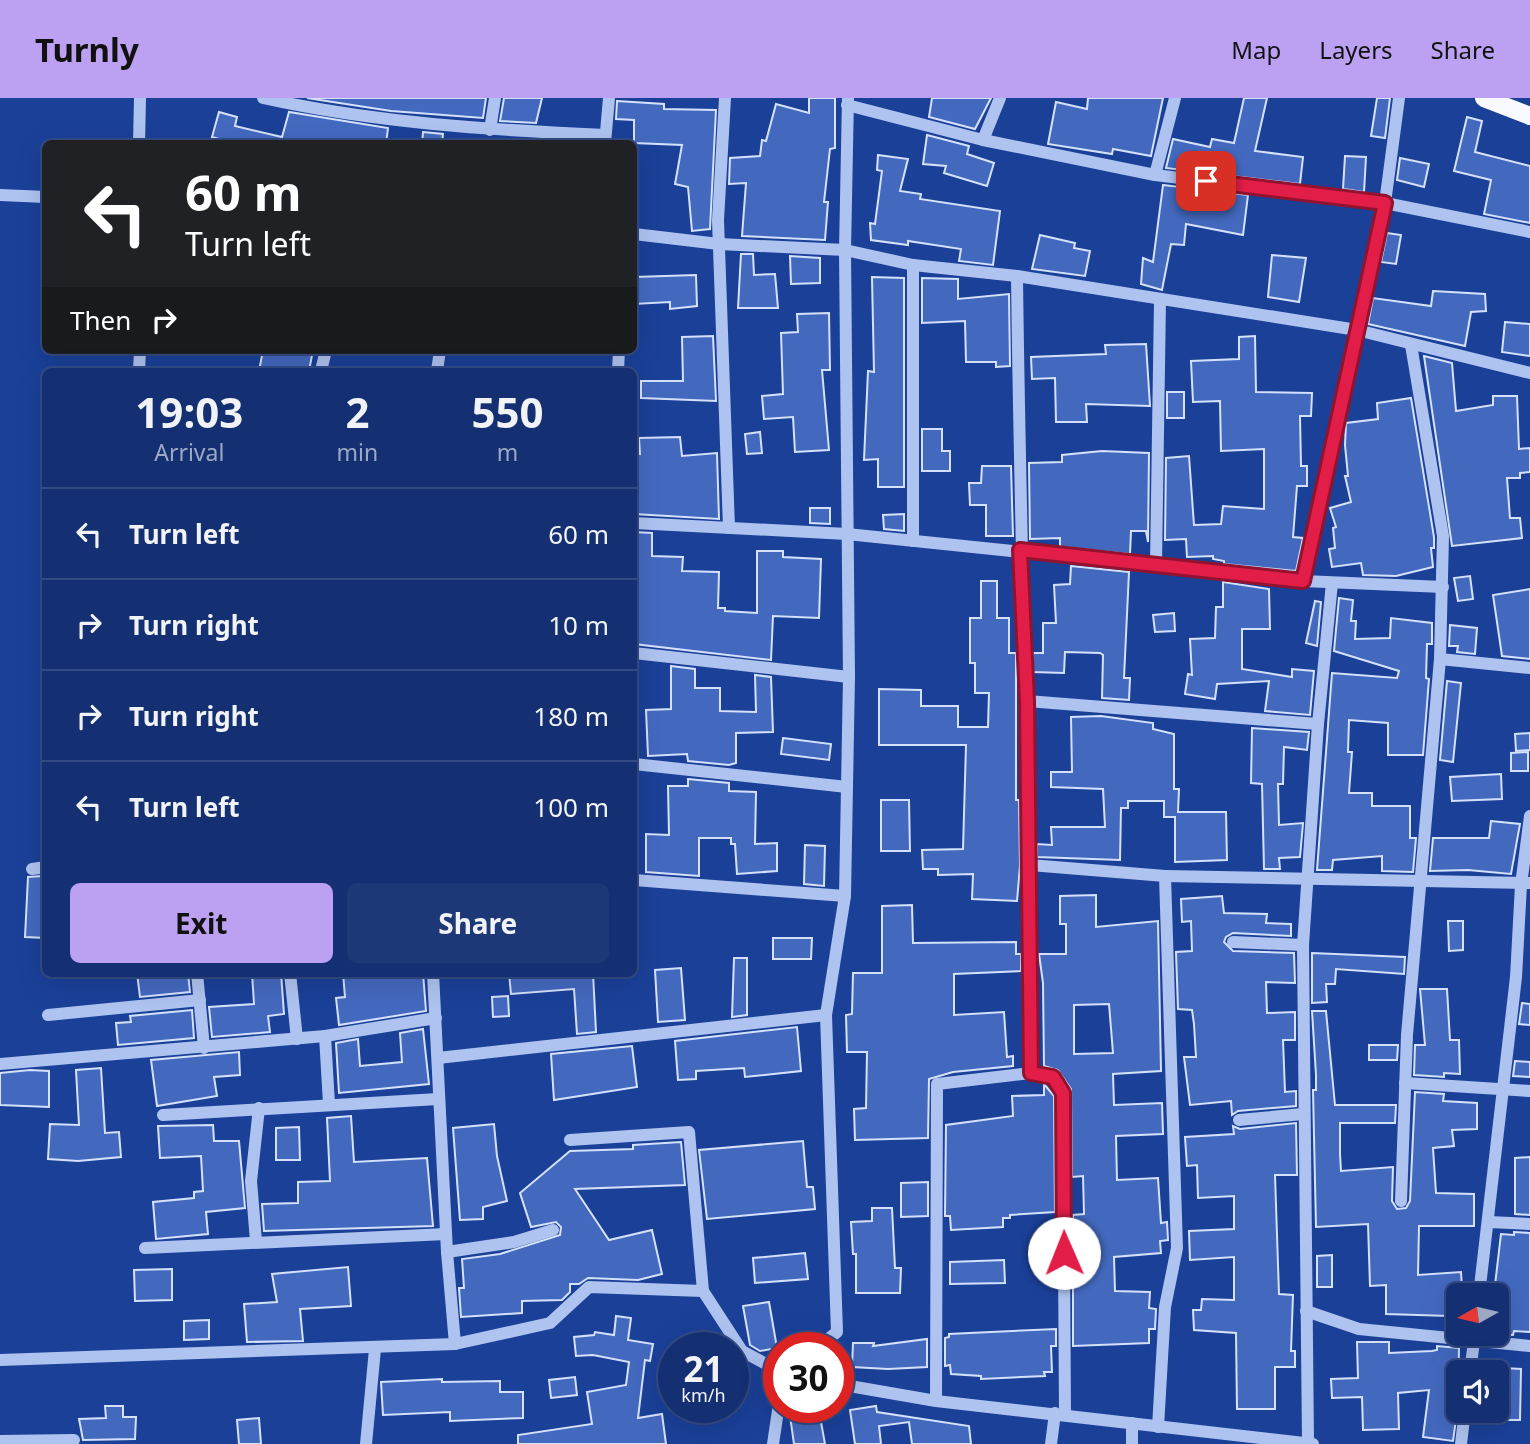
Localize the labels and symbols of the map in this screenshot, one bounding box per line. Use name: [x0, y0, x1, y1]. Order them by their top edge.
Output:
pin: [1176, 151, 1236, 211]
position arrow: [1027, 1216, 1101, 1290]
north arrow: [1446, 1283, 1508, 1346]
speed limit sign: 30: [763, 1332, 854, 1423]

